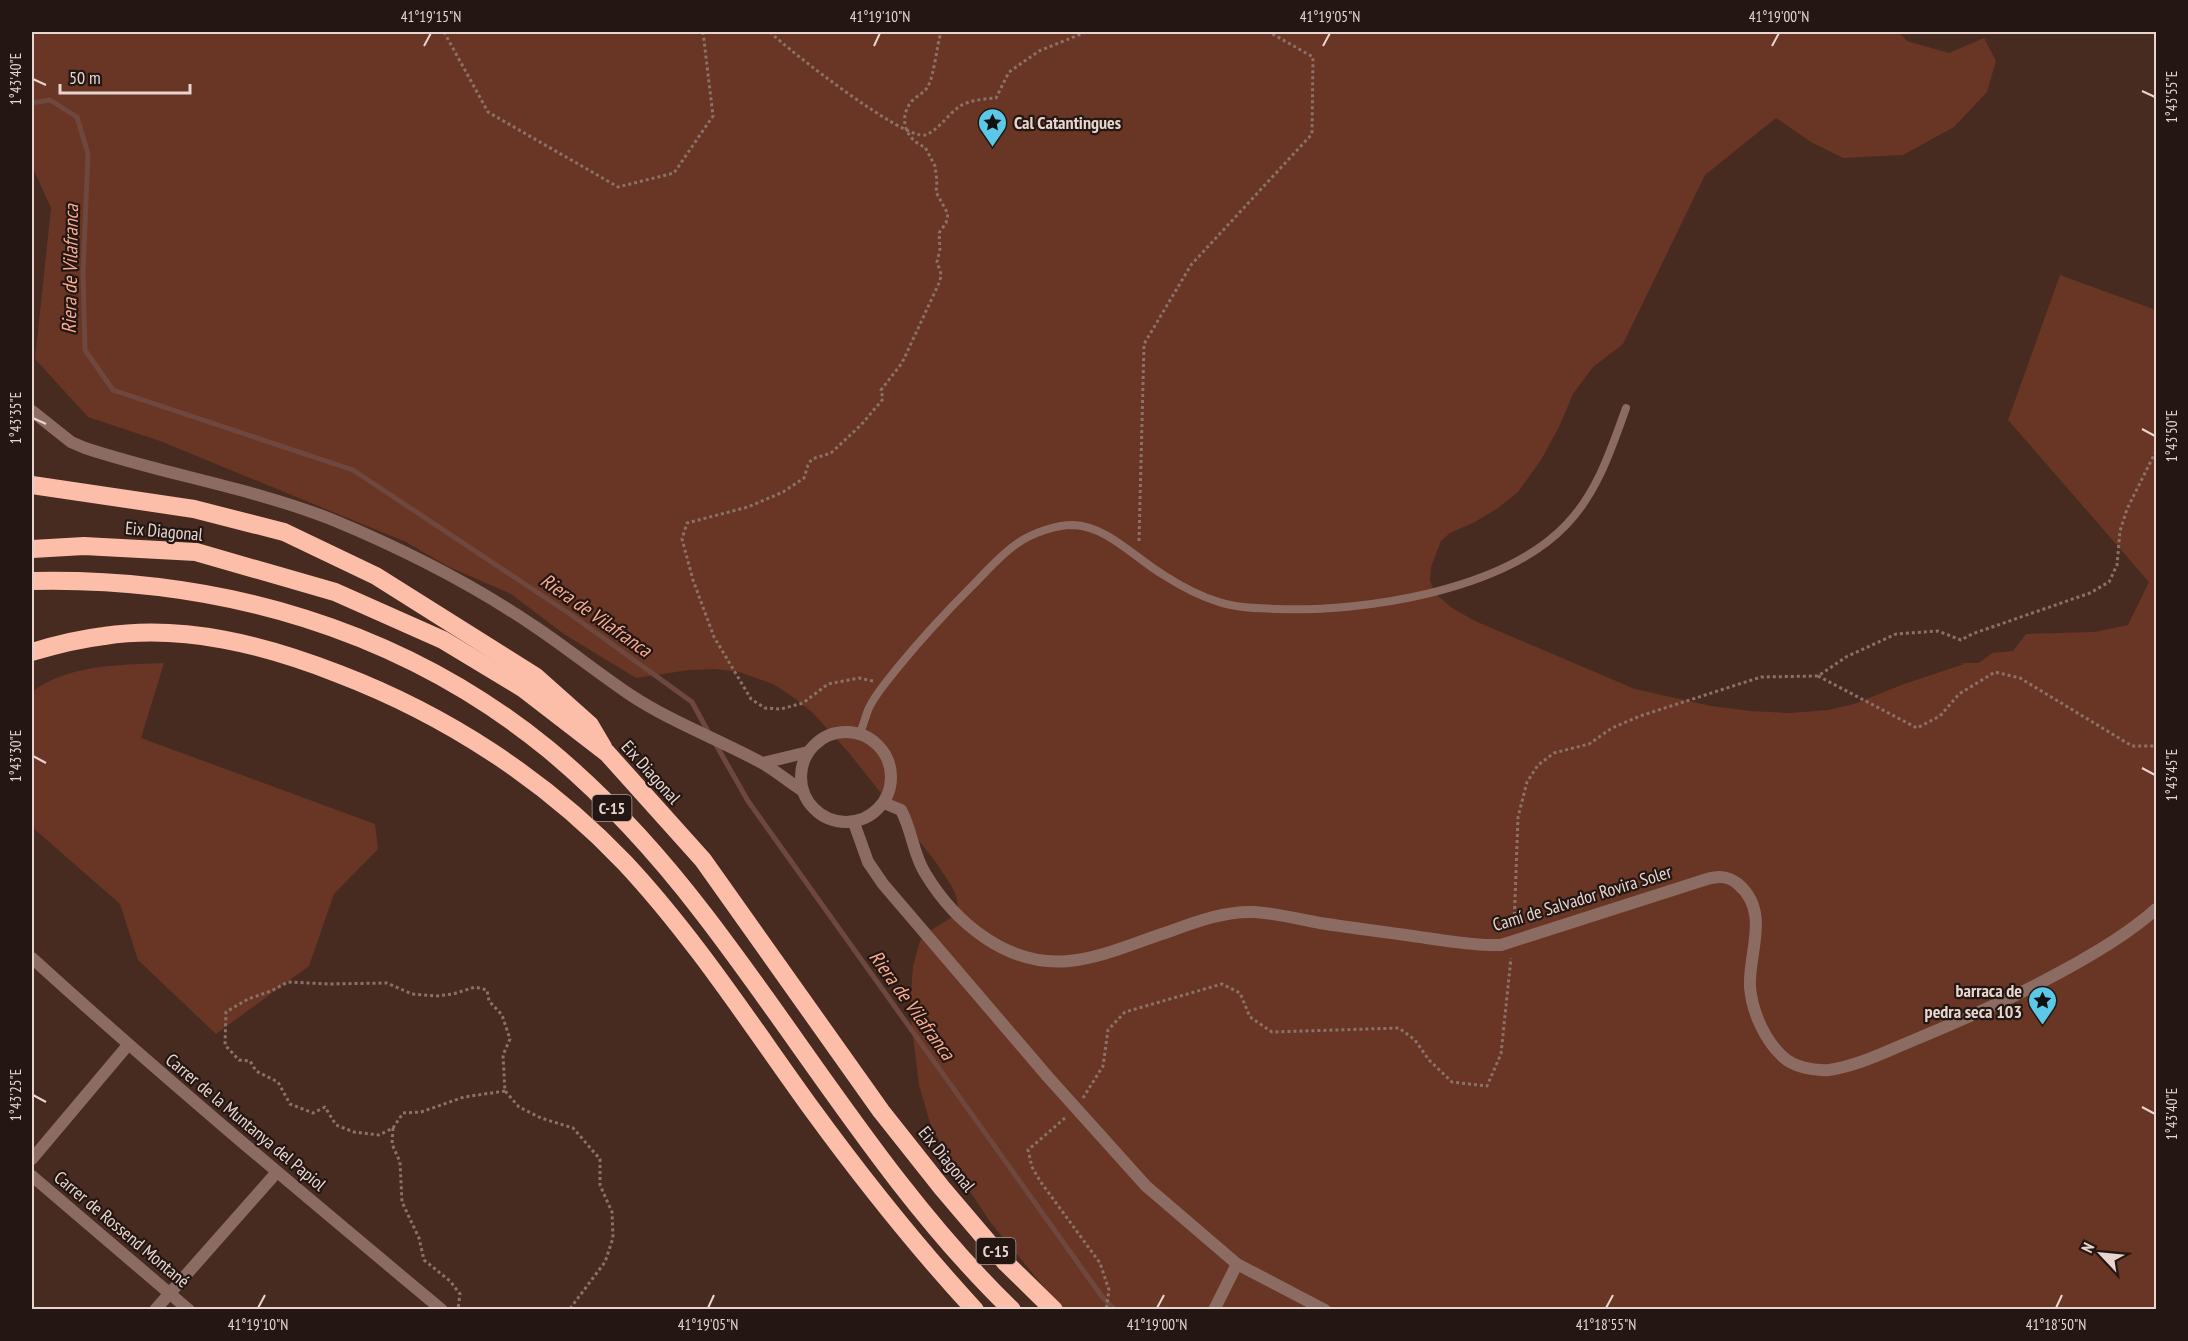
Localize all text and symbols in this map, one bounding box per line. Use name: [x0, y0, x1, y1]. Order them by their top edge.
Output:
text: 41°19'15"N: [401, 7, 461, 26]
text: 41°19'10"N: [850, 7, 910, 26]
text: 41°19'05"N: [1300, 7, 1360, 26]
text: 41°19'00"N: [1749, 7, 1809, 26]
text: 1°43'40"E: [6, 53, 25, 105]
scale bar: [60, 57, 190, 95]
text: 50 m: [69, 66, 101, 89]
text: 1°43'55"E: [2162, 71, 2181, 123]
place icon: Cal Catantingues: [977, 106, 1009, 148]
place label: Cal Catantingues: [1014, 111, 1121, 134]
water label: Riera de Vilafranca: [56, 203, 84, 334]
text: 1°43'35"E: [6, 392, 25, 444]
text: 1°43'50"E: [2162, 410, 2181, 462]
street label: Eix Diagonal: [124, 516, 205, 546]
water label: Riera de Vilafranca: [536, 567, 657, 663]
text: 1°43'30"E: [6, 730, 25, 782]
street label: Eix Diagonal: [616, 735, 686, 809]
text: 1°43'45"E: [2162, 749, 2181, 801]
road number: C-15: [592, 795, 632, 821]
street label: Camí de Salvador Rovira Soler: [1490, 860, 1674, 936]
water label: Riera de Vilafranca: [863, 945, 961, 1066]
place label: barraca de pedra seca 103: [1925, 979, 2022, 1023]
place icon: barraca de pedra seca 103: [2027, 984, 2059, 1026]
street label: Carrer de la Muntanya del Papiol: [161, 1048, 331, 1196]
text: 1°43'25"E: [6, 1069, 25, 1121]
text: 1°43'40"E: [2162, 1088, 2181, 1140]
street label: Eix Diagonal: [914, 1122, 981, 1197]
street label: Carrer de Rossend Montané: [50, 1166, 194, 1292]
north arrow: [2071, 1224, 2131, 1284]
road number: C-15: [976, 1238, 1016, 1264]
text: N: [2077, 1239, 2098, 1256]
text: 41°19'10"N: [228, 1315, 288, 1334]
text: 41°19'05"N: [678, 1315, 738, 1334]
text: 41°19'00"N: [1127, 1315, 1187, 1334]
text: 41°18'55"N: [1576, 1315, 1636, 1334]
text: 41°18'50"N: [2026, 1315, 2086, 1334]

